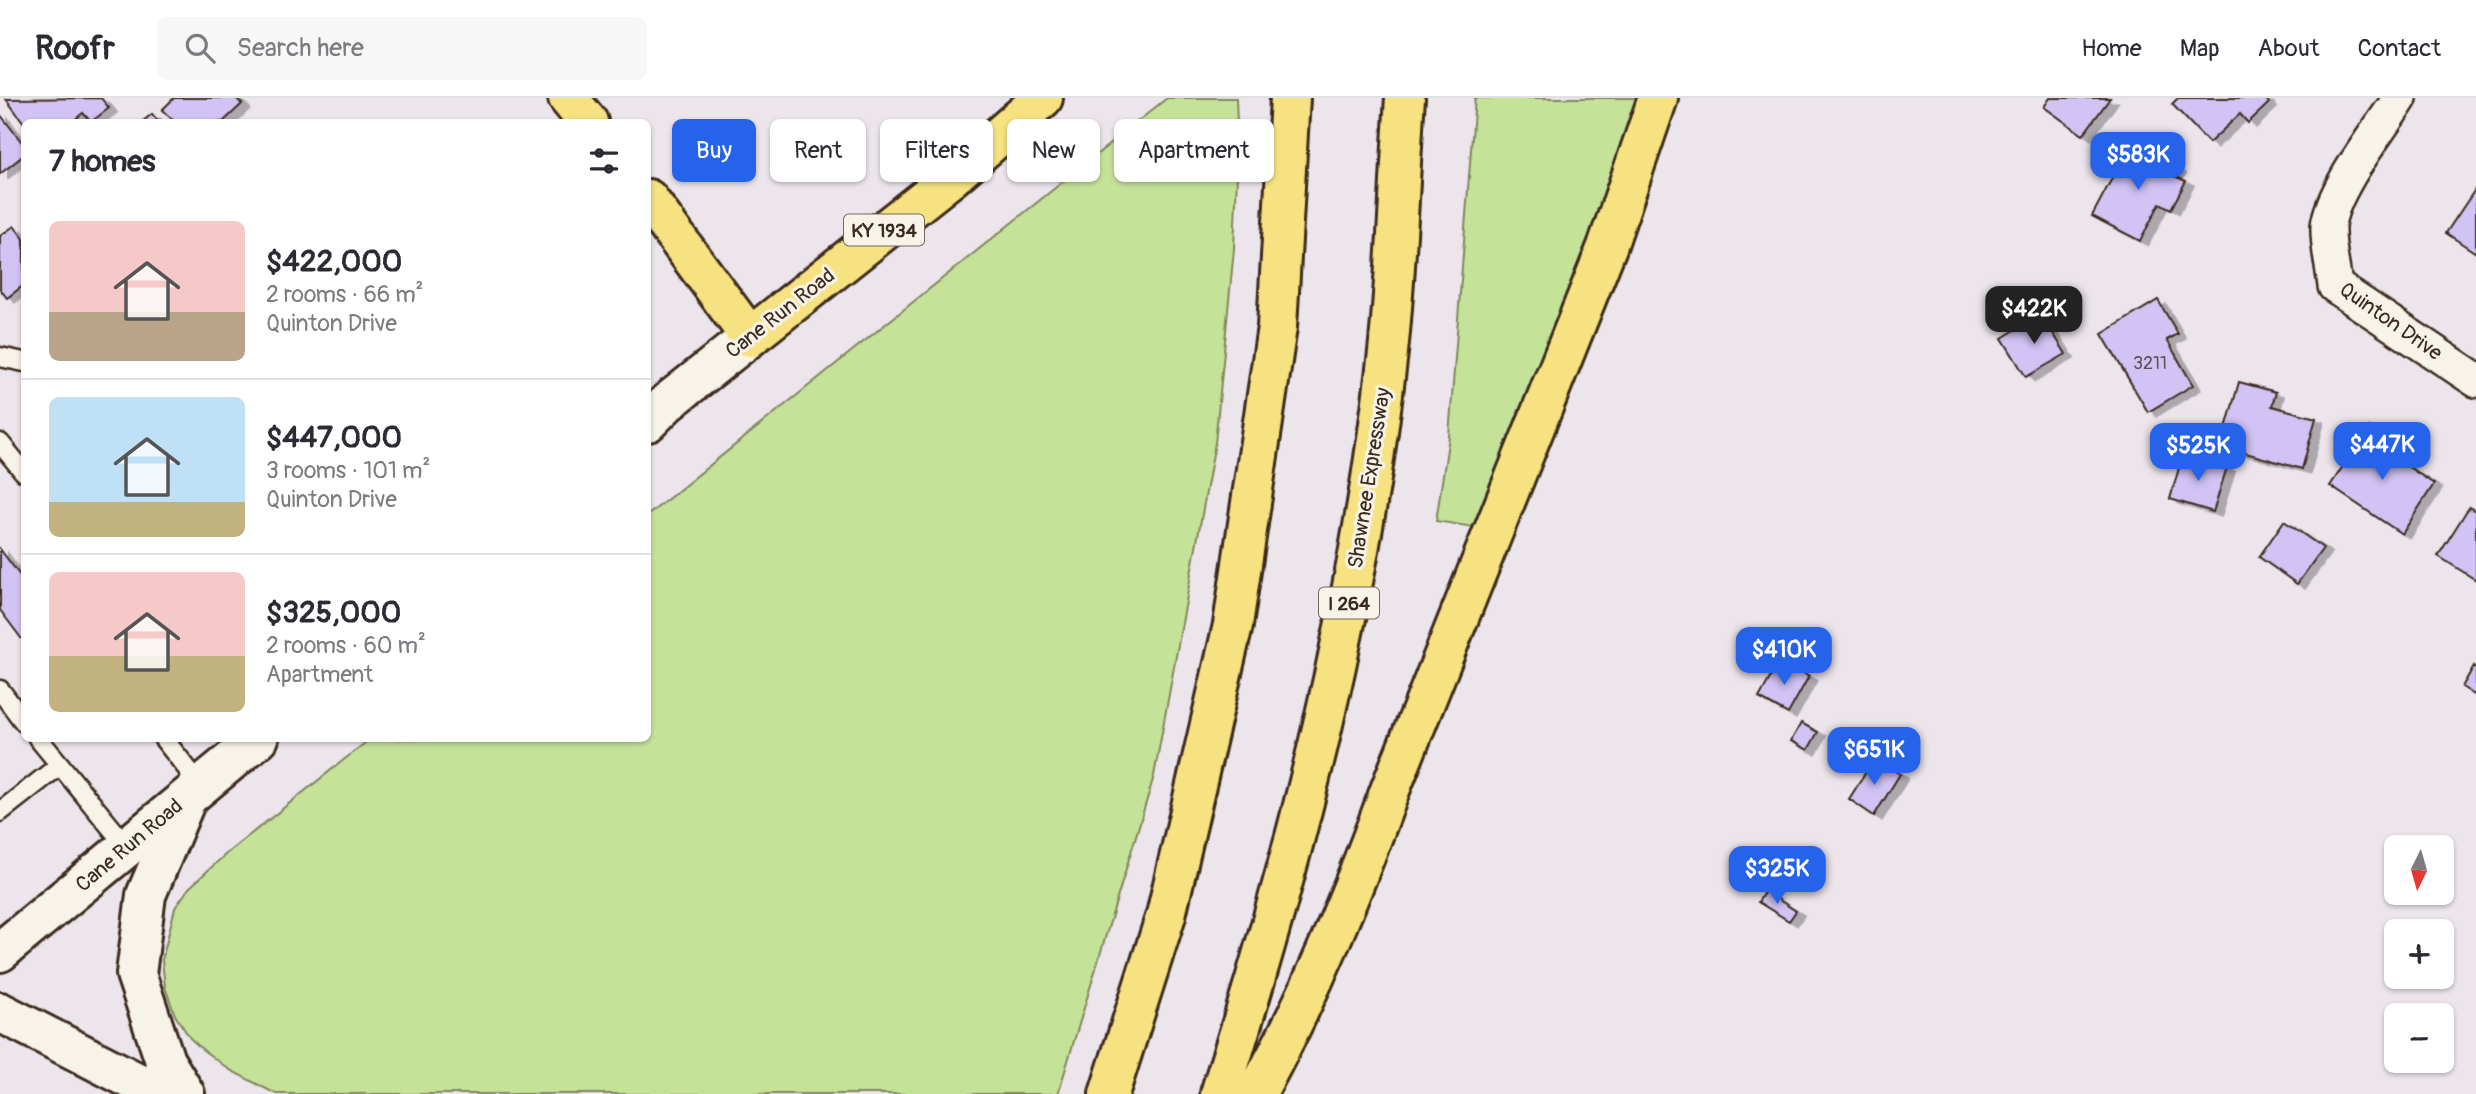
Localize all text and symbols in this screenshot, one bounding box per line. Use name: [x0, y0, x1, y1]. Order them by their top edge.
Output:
search box: [157, 17, 647, 80]
text: Roofr: [35, 28, 115, 69]
icon: search: [181, 29, 219, 67]
text: Search here: [237, 32, 364, 64]
text: Home: [2081, 34, 2142, 63]
text: Map: [2180, 34, 2220, 63]
text: About: [2258, 34, 2320, 63]
text: Contact: [2358, 34, 2441, 63]
chip: Buy: [672, 119, 756, 182]
chip: Rent: [770, 119, 866, 182]
chip: Filters: [880, 119, 993, 182]
chip: New: [1007, 119, 1100, 182]
chip: Apartment: [1114, 119, 1274, 182]
pin: $583K: [2089, 132, 2187, 192]
text: $583K: [2106, 140, 2170, 169]
icon: filters: [585, 142, 623, 180]
text: 7 homes: [49, 143, 156, 180]
road number: KY 1934: [844, 214, 924, 246]
text: $422,000: [266, 243, 402, 280]
icon: home: [105, 249, 189, 333]
street label: Cane Run Road: [720, 262, 840, 365]
street label: Quinton Drive: [2334, 276, 2448, 367]
text: 2 rooms · 66 m²: [266, 280, 423, 309]
pin: $422K: [1985, 286, 2083, 346]
text: $422K: [2001, 294, 2067, 323]
text: Quinton Drive: [266, 309, 397, 338]
house number: 3211: [2133, 352, 2167, 375]
street label: Shawnee Expressway: [1342, 386, 1397, 570]
text: $447,000: [266, 419, 402, 456]
pin: $447K: [2333, 422, 2431, 482]
pin: $525K: [2149, 424, 2247, 483]
icon: home: [105, 425, 189, 509]
text: $447K: [2349, 430, 2415, 459]
text: $525K: [2166, 431, 2230, 460]
text: 3 rooms · 101 m²: [266, 456, 430, 485]
text: Quinton Drive: [266, 485, 397, 514]
road number: I 264: [1319, 588, 1379, 618]
text: $325,000: [266, 594, 401, 631]
icon: home: [105, 600, 189, 684]
pin: $410K: [1735, 628, 1833, 687]
text: 2 rooms · 60 m²: [266, 631, 426, 660]
text: $410K: [1752, 635, 1816, 664]
text: Apartment: [266, 660, 373, 689]
pin: $651K: [1825, 728, 1923, 787]
text: $651K: [1843, 735, 1905, 764]
street label: Cane Run Road: [70, 793, 188, 898]
north arrow: [2384, 835, 2454, 905]
map controls: [2384, 835, 2454, 1073]
pin: $325K: [1728, 846, 1826, 906]
text: $325K: [1745, 854, 1809, 883]
button: +: [2384, 919, 2454, 989]
button: −: [2384, 1003, 2454, 1073]

